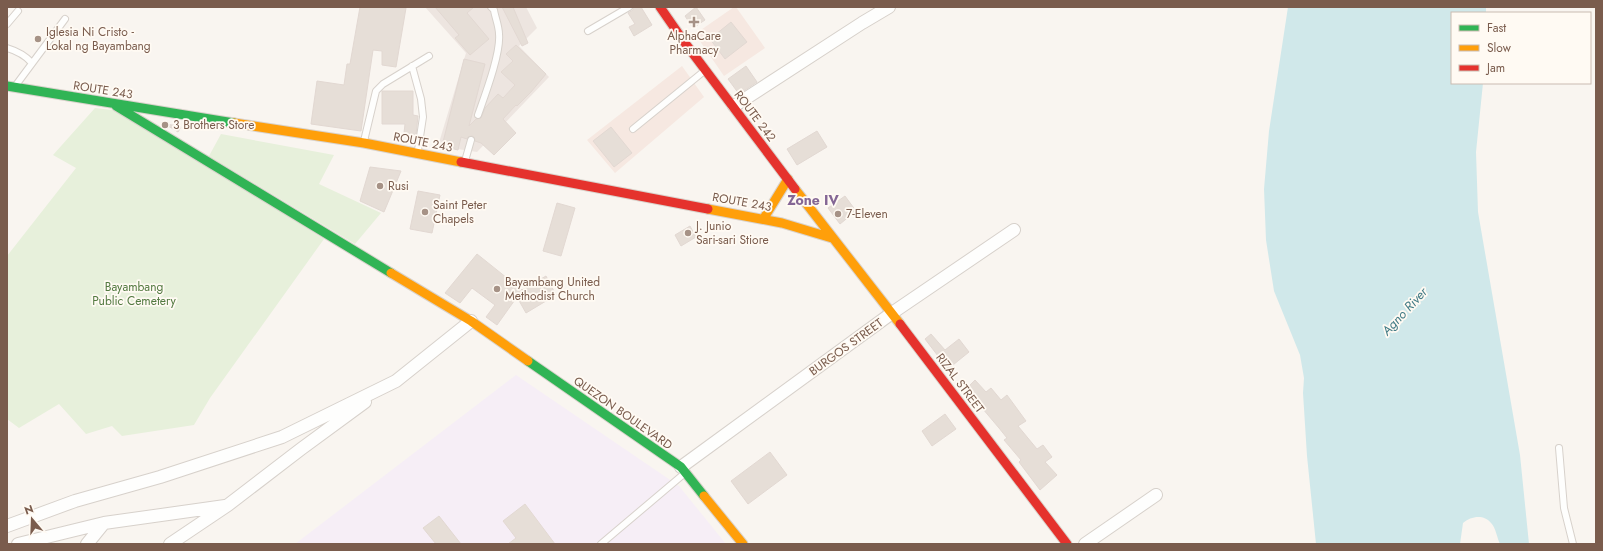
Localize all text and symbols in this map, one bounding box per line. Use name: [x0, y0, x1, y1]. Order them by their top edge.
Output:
legend: [1451, 12, 1591, 84]
marker: AlphaCare Pharmacy: [689, 17, 699, 27]
text: Fast: [1487, 19, 1506, 37]
place label: Iglesia Ni Cristo - Lokal ng Bayambang: [46, 23, 151, 55]
place label: AlphaCare Pharmacy: [667, 27, 721, 59]
marker: Iglesia Ni Cristo - Lokal ng Bayambang: [33, 34, 43, 44]
text: Slow: [1487, 39, 1512, 57]
text: Jam: [1485, 59, 1505, 77]
street label: ROUTE 243: [72, 76, 134, 104]
street label: ROUTE 242: [730, 87, 780, 146]
place label: 3 Brothers Store: [173, 116, 254, 134]
marker: 3 Brothers Store: [160, 120, 170, 130]
street label: ROUTE 243: [392, 127, 455, 157]
place label: Rusi: [388, 177, 409, 195]
marker: Rusi: [375, 181, 385, 191]
street label: ROUTE 243: [711, 188, 773, 216]
district label: Zone IV: [787, 190, 839, 210]
place label: Saint Peter Chapels: [433, 196, 488, 228]
place label: 7-Eleven: [846, 205, 888, 223]
marker: Saint Peter Chapels: [420, 207, 430, 217]
marker: 7-Eleven: [833, 209, 843, 219]
place label: J. Junio Sari-sari Stiore: [694, 217, 769, 249]
marker: J. Junio Sari-sari Stiore: [683, 228, 693, 238]
place label: Bayambang United Methodist Church: [505, 273, 600, 305]
park label: Bayambang Public Cemetery: [92, 278, 176, 310]
water label: Agno River: [1376, 283, 1432, 340]
marker: Bayambang United Methodist Church: [492, 284, 502, 294]
street label: BURGOS STREET: [805, 314, 887, 380]
street label: RIZAL STREET: [932, 349, 989, 417]
street label: QUEZON BOULEVARD: [570, 372, 676, 454]
north arrow: [12, 499, 52, 539]
text: N: [22, 501, 35, 519]

